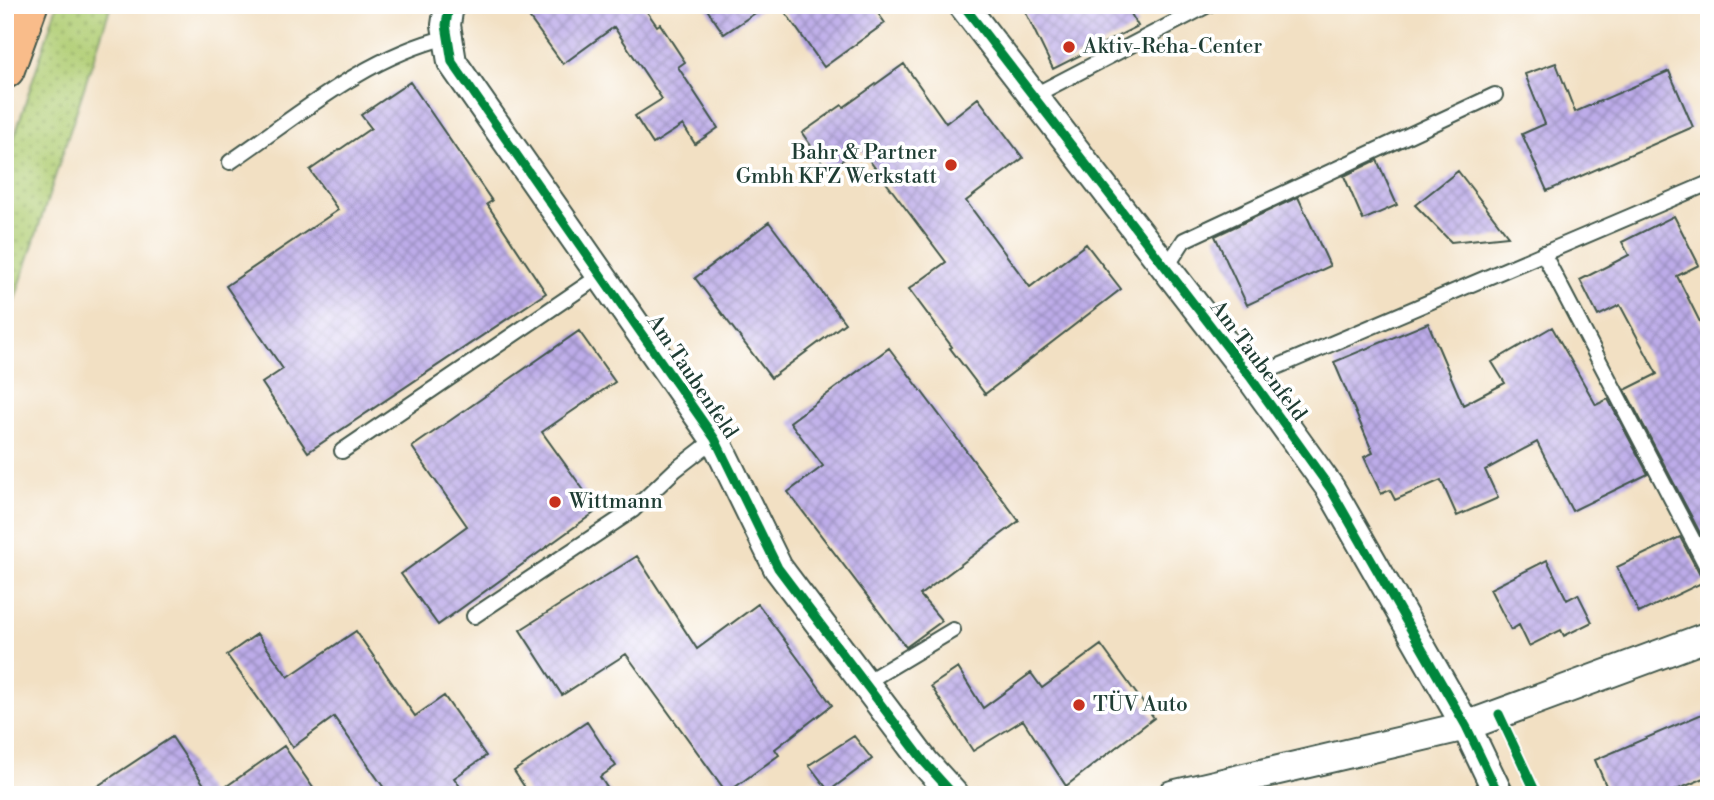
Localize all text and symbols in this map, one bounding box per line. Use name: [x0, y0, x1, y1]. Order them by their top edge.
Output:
place label: Aktiv-Reha-Center: [1082, 34, 1262, 60]
marker: Aktiv-Reha-Center: [1061, 39, 1077, 55]
place label: Bahr & Partner Gmbh KFZ Werkstatt: [736, 140, 938, 190]
marker: Bahr & Partner Gmbh KFZ Werkstatt: [943, 157, 959, 173]
street label: Am Taubenfeld: [1204, 295, 1312, 426]
street label: Am Taubenfeld: [640, 309, 743, 444]
place label: Wittmann: [568, 489, 663, 515]
marker: Wittmann: [547, 494, 563, 510]
place label: TÜV Auto: [1093, 690, 1188, 718]
marker: TÜV Auto: [1071, 697, 1087, 713]

